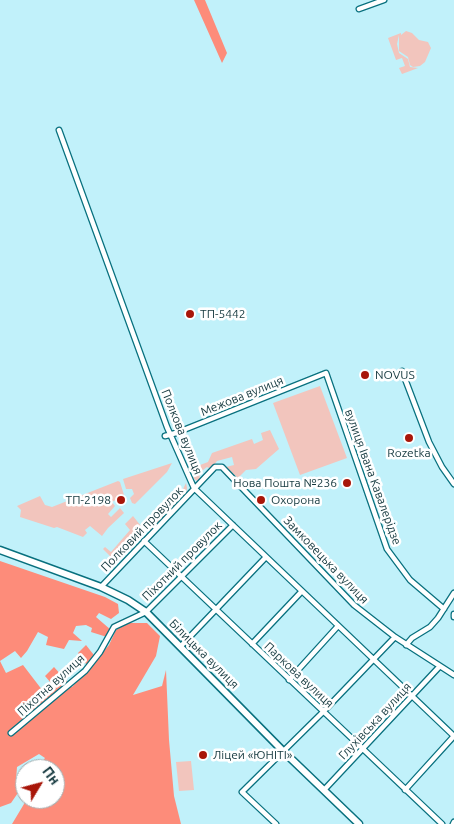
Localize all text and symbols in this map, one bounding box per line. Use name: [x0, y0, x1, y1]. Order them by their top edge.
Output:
place label: ТП-5442: [200, 307, 245, 321]
marker: ТП-5442: [184, 308, 196, 320]
place label: NOVUS: [375, 368, 415, 382]
marker: NOVUS: [359, 369, 371, 381]
street label: Межова вулиця: [198, 373, 286, 419]
street label: Полкова вулиця: [158, 387, 206, 477]
street label: вулиця Івана Кавалерідзе: [342, 407, 404, 547]
marker: Rozetka: [403, 432, 415, 444]
place label: Rozetka: [387, 446, 431, 460]
place label: Нова Пошта №236: [233, 476, 337, 490]
marker: Нова Пошта №236: [341, 477, 353, 489]
street label: Полковий провулок: [98, 484, 186, 574]
place label: ТП-2198: [66, 493, 111, 507]
place label: Охорона: [271, 493, 320, 507]
marker: ТП-2198: [115, 494, 127, 506]
marker: Охорона: [255, 494, 267, 506]
street label: Замковецька вулиця: [281, 513, 371, 607]
street label: Піхотний провулок: [139, 518, 225, 604]
street label: Білицька вулиця: [166, 616, 242, 692]
street label: Паркова вулиця: [261, 639, 337, 711]
street label: Піхотна вулиця: [15, 651, 87, 719]
street label: Глухівська вулиця: [336, 680, 414, 762]
place label: Ліцей «ЮНІТІ»: [213, 748, 292, 762]
marker: Ліцей «ЮНІТІ»: [197, 749, 209, 761]
north arrow: [15, 759, 65, 809]
text: Пн: [39, 763, 63, 788]

